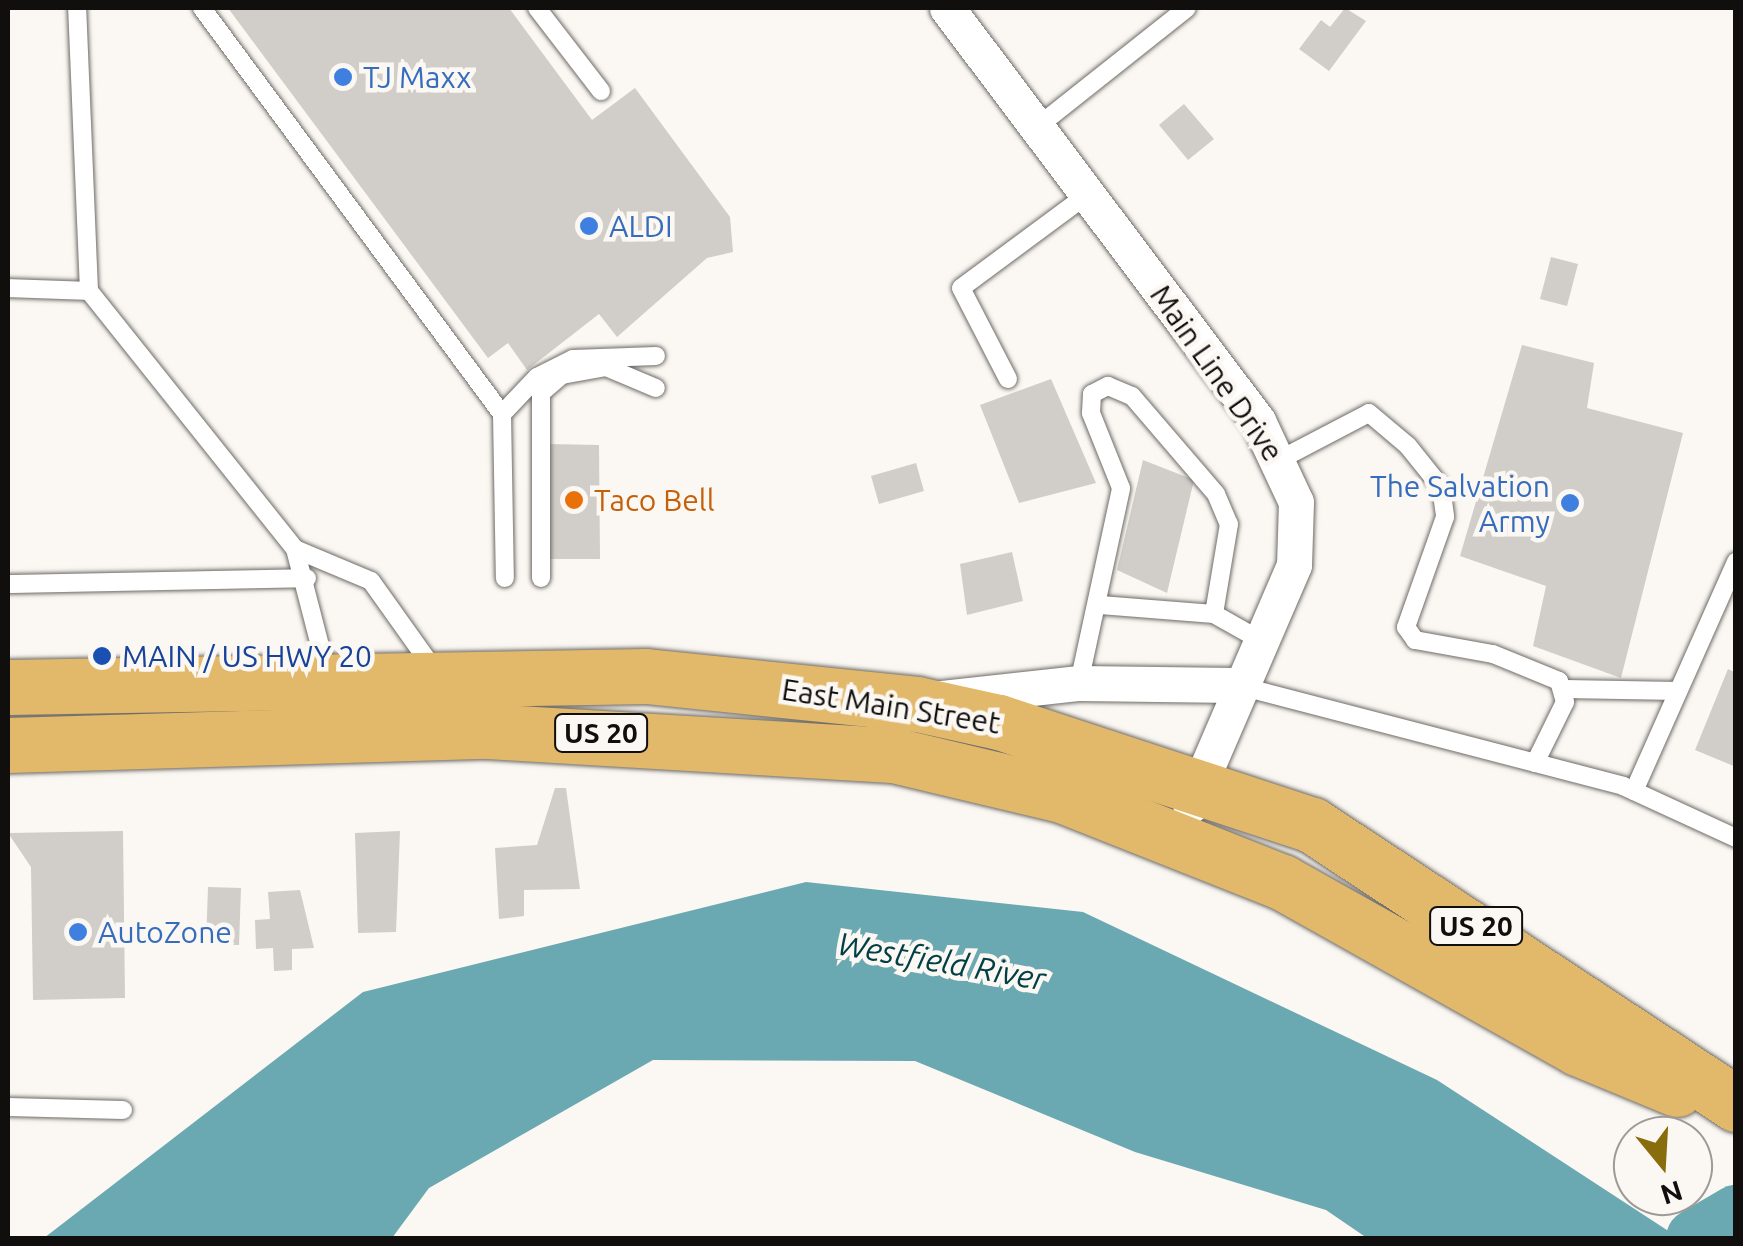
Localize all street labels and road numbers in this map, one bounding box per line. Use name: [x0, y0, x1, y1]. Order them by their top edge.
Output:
street label: Main Line Drive: [1143, 278, 1291, 468]
street label: East Main Street: [779, 671, 1003, 741]
road number: US 20: [554, 710, 648, 756]
road number: US 20: [1428, 903, 1524, 949]

